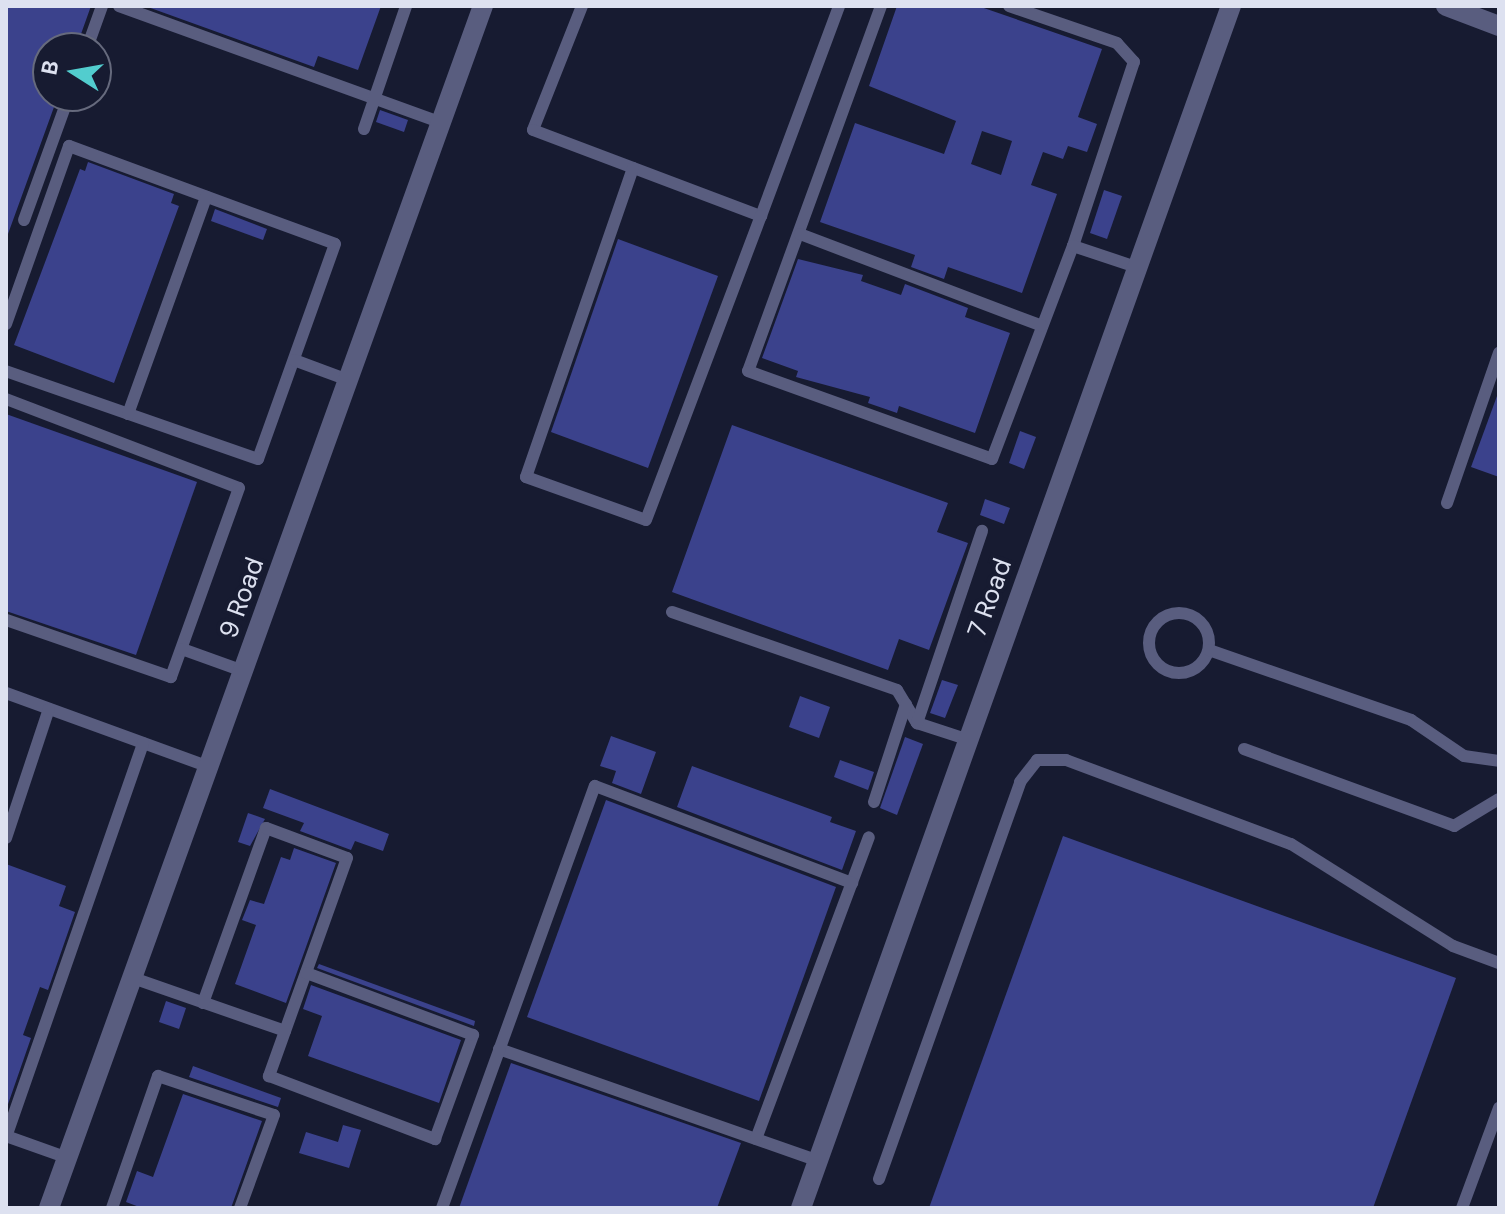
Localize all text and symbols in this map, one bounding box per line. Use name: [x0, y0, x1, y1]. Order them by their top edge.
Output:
north arrow: [32, 32, 112, 112]
text: B: [34, 58, 65, 77]
street label: 9 Road: [213, 553, 271, 643]
street label: 7 Road: [961, 554, 1019, 642]

